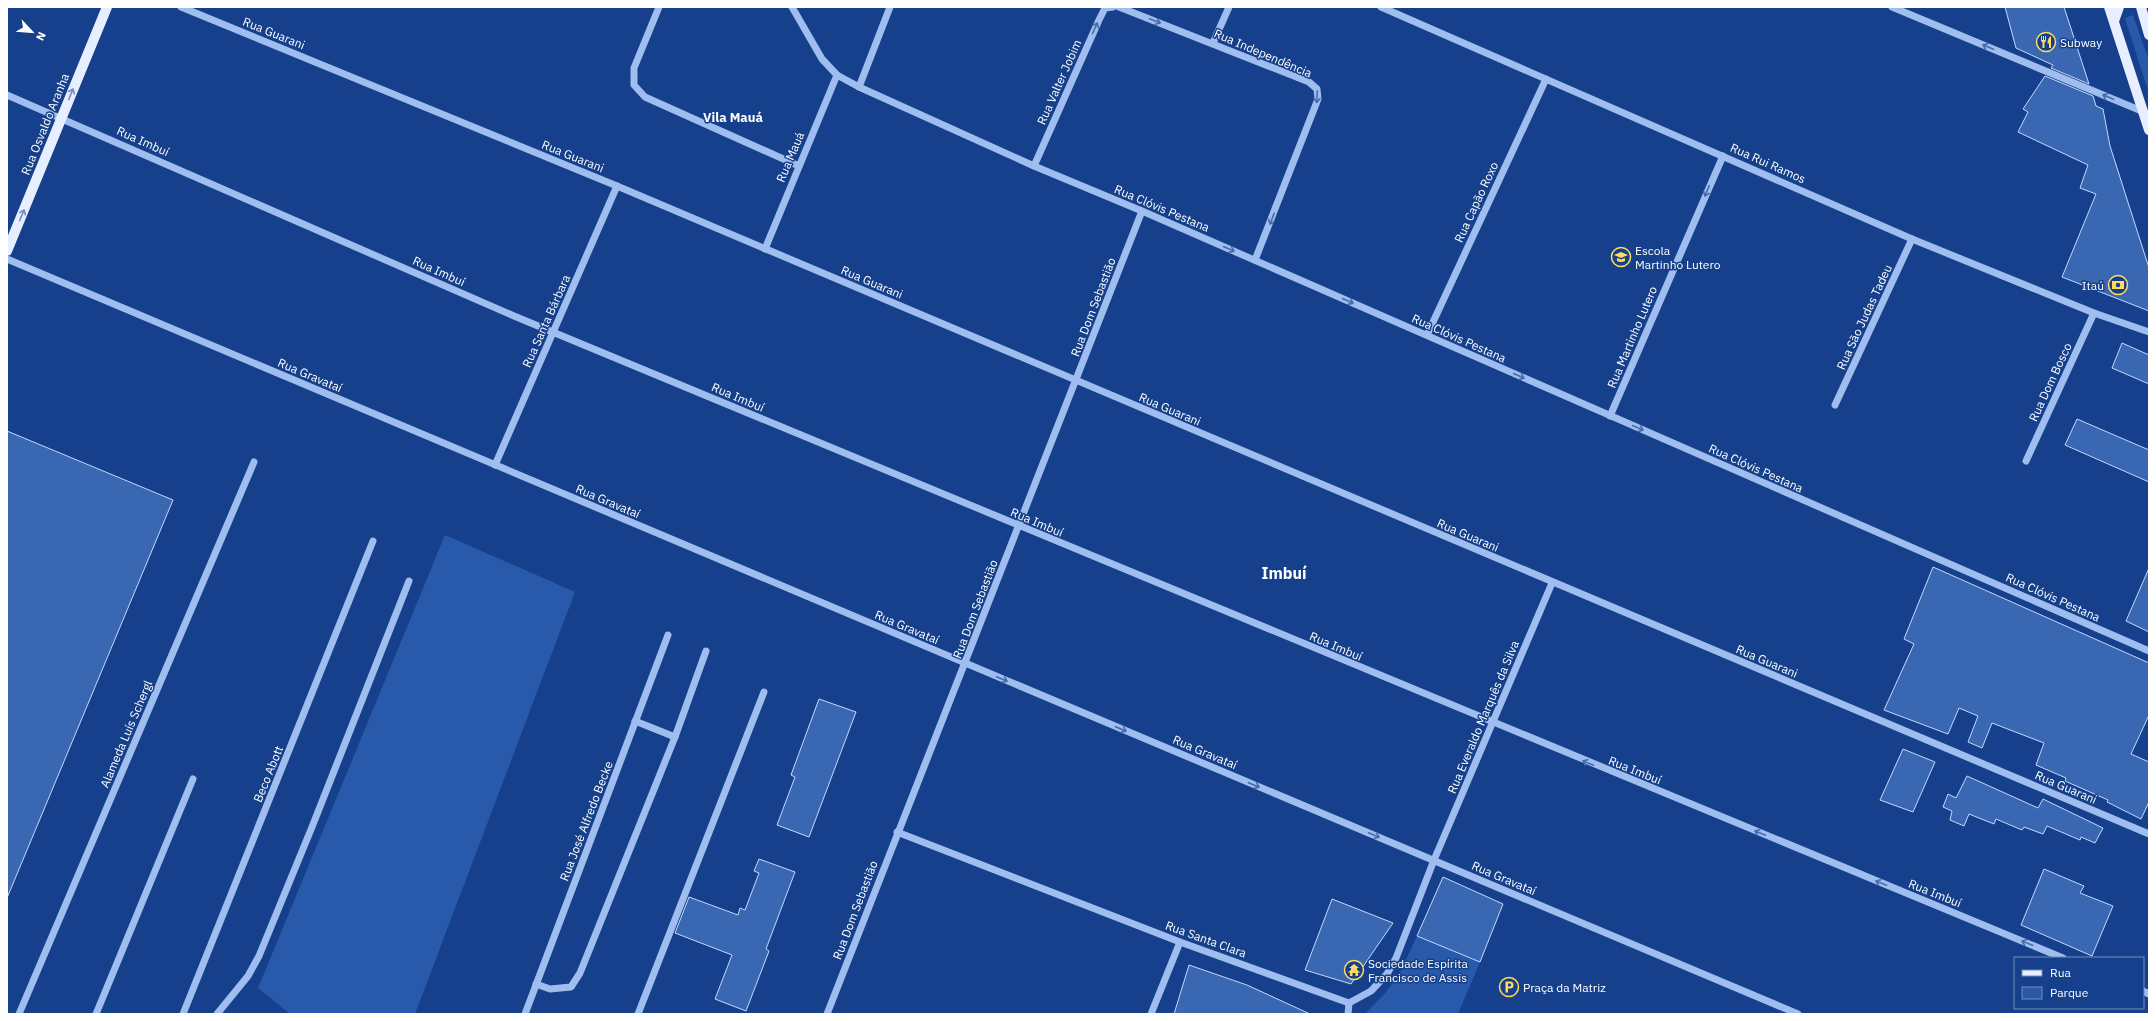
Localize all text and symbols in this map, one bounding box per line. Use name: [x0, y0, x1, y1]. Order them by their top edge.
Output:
north arrow: [12, 12, 52, 52]
street label: Rua Guarani: [241, 14, 307, 52]
one-way arrow: [1149, 17, 1161, 25]
one-way arrow: [1092, 22, 1099, 34]
street label: Rua Independência: [1212, 26, 1315, 81]
text: N: [33, 30, 49, 43]
restaurant icon: Subway: [2035, 31, 2057, 53]
place label: Subway: [2060, 35, 2102, 50]
street label: Rua Valter Jobim: [1034, 37, 1084, 127]
one-way arrow: [1982, 43, 1994, 50]
street label: Rua Osvaldo Aranha: [18, 70, 72, 177]
one-way arrow: [68, 89, 76, 101]
one-way arrow: [1313, 91, 1320, 104]
one-way arrow: [2102, 93, 2114, 100]
district label: Vila Mauá: [703, 109, 763, 126]
street label: Rua Imbuí: [114, 123, 172, 159]
street label: Rua Mauá: [773, 129, 808, 184]
street label: Rua Guarani: [540, 137, 606, 175]
street label: Rua Rui Ramos: [1728, 140, 1808, 186]
street label: Rua Capão Roxo: [1451, 159, 1501, 245]
street label: Rua Clóvis Pestana: [1112, 181, 1212, 235]
one-way arrow: [1703, 185, 1710, 197]
one-way arrow: [19, 209, 26, 221]
one-way arrow: [1267, 212, 1275, 224]
place label: Escola Martinho Lutero: [1635, 243, 1721, 272]
one-way arrow: [1223, 246, 1235, 253]
school or university icon: Escola Martinho Lutero: [1610, 246, 1632, 268]
street label: Rua Imbuí: [410, 253, 468, 289]
street label: Rua Dom Sebastião: [1067, 255, 1119, 359]
street label: Rua Guarani: [839, 262, 905, 302]
street label: Rua São Judas Tadeu: [1833, 262, 1895, 372]
street label: Rua Santa Bárbara: [519, 272, 573, 370]
bank icon: Itaú: [2107, 274, 2129, 296]
place label: Itaú: [2082, 278, 2104, 293]
street label: Rua Martinho Lutero: [1604, 284, 1660, 390]
one-way arrow: [1342, 298, 1354, 305]
street label: Rua Clóvis Pestana: [1409, 310, 1509, 366]
street label: Rua Dom Bosco: [2025, 340, 2075, 424]
street label: Rua Gravataí: [276, 355, 344, 395]
one-way arrow: [1512, 373, 1524, 380]
street label: Rua Imbuí: [709, 379, 767, 415]
street label: Rua Guarani: [1137, 389, 1203, 429]
one-way arrow: [1631, 425, 1643, 432]
street label: Rua Clóvis Pestana: [1706, 440, 1806, 496]
street label: Rua Gravataí: [574, 481, 642, 521]
street label: Rua Imbuí: [1008, 504, 1066, 540]
street label: Rua Guarani: [1435, 515, 1501, 555]
street label: Rua Dom Sebastião: [949, 557, 1001, 661]
district label: Imbuí: [1261, 563, 1307, 583]
street label: Rua Clóvis Pestana: [2003, 569, 2103, 625]
street label: Rua Gravataí: [873, 607, 941, 647]
street label: Rua Imbuí: [1307, 628, 1365, 664]
street label: Rua Everaldo Marquês da Silva: [1444, 638, 1522, 796]
street label: Rua Guarani: [1734, 641, 1800, 681]
one-way arrow: [995, 675, 1007, 683]
street label: Alameda Luís Schergl: [97, 678, 155, 790]
one-way arrow: [1115, 726, 1127, 733]
street label: Rua Gravataí: [1171, 732, 1239, 772]
street label: Beco Abott: [250, 744, 286, 804]
street label: Rua Imbuí: [1606, 753, 1664, 787]
one-way arrow: [1583, 758, 1595, 766]
street label: Rua José Alfredo Becke: [556, 759, 616, 883]
street label: Rua Guarani: [2033, 767, 2099, 807]
one-way arrow: [1248, 782, 1260, 789]
one-way arrow: [1755, 829, 1767, 837]
one-way arrow: [1368, 832, 1380, 839]
street label: Rua Dom Sebastião: [829, 858, 881, 962]
street label: Rua Gravataí: [1470, 858, 1538, 898]
street label: Rua Imbuí: [1906, 876, 1964, 910]
one-way arrow: [1875, 879, 1887, 886]
street label: Rua Santa Clara: [1163, 917, 1249, 961]
one-way arrow: [2021, 939, 2033, 946]
place label: Sociedade Espírita Francisco de Assis: [1368, 956, 1468, 985]
legend: [2014, 957, 2144, 1009]
temple icon: Sociedade Espírita Francisco de Assis: [1343, 959, 1365, 981]
text: Rua: [2050, 965, 2071, 980]
parking icon: Praça da Matriz: [1498, 976, 1520, 998]
place label: Praça da Matriz: [1523, 980, 1606, 995]
text: Parque: [2050, 985, 2089, 1000]

